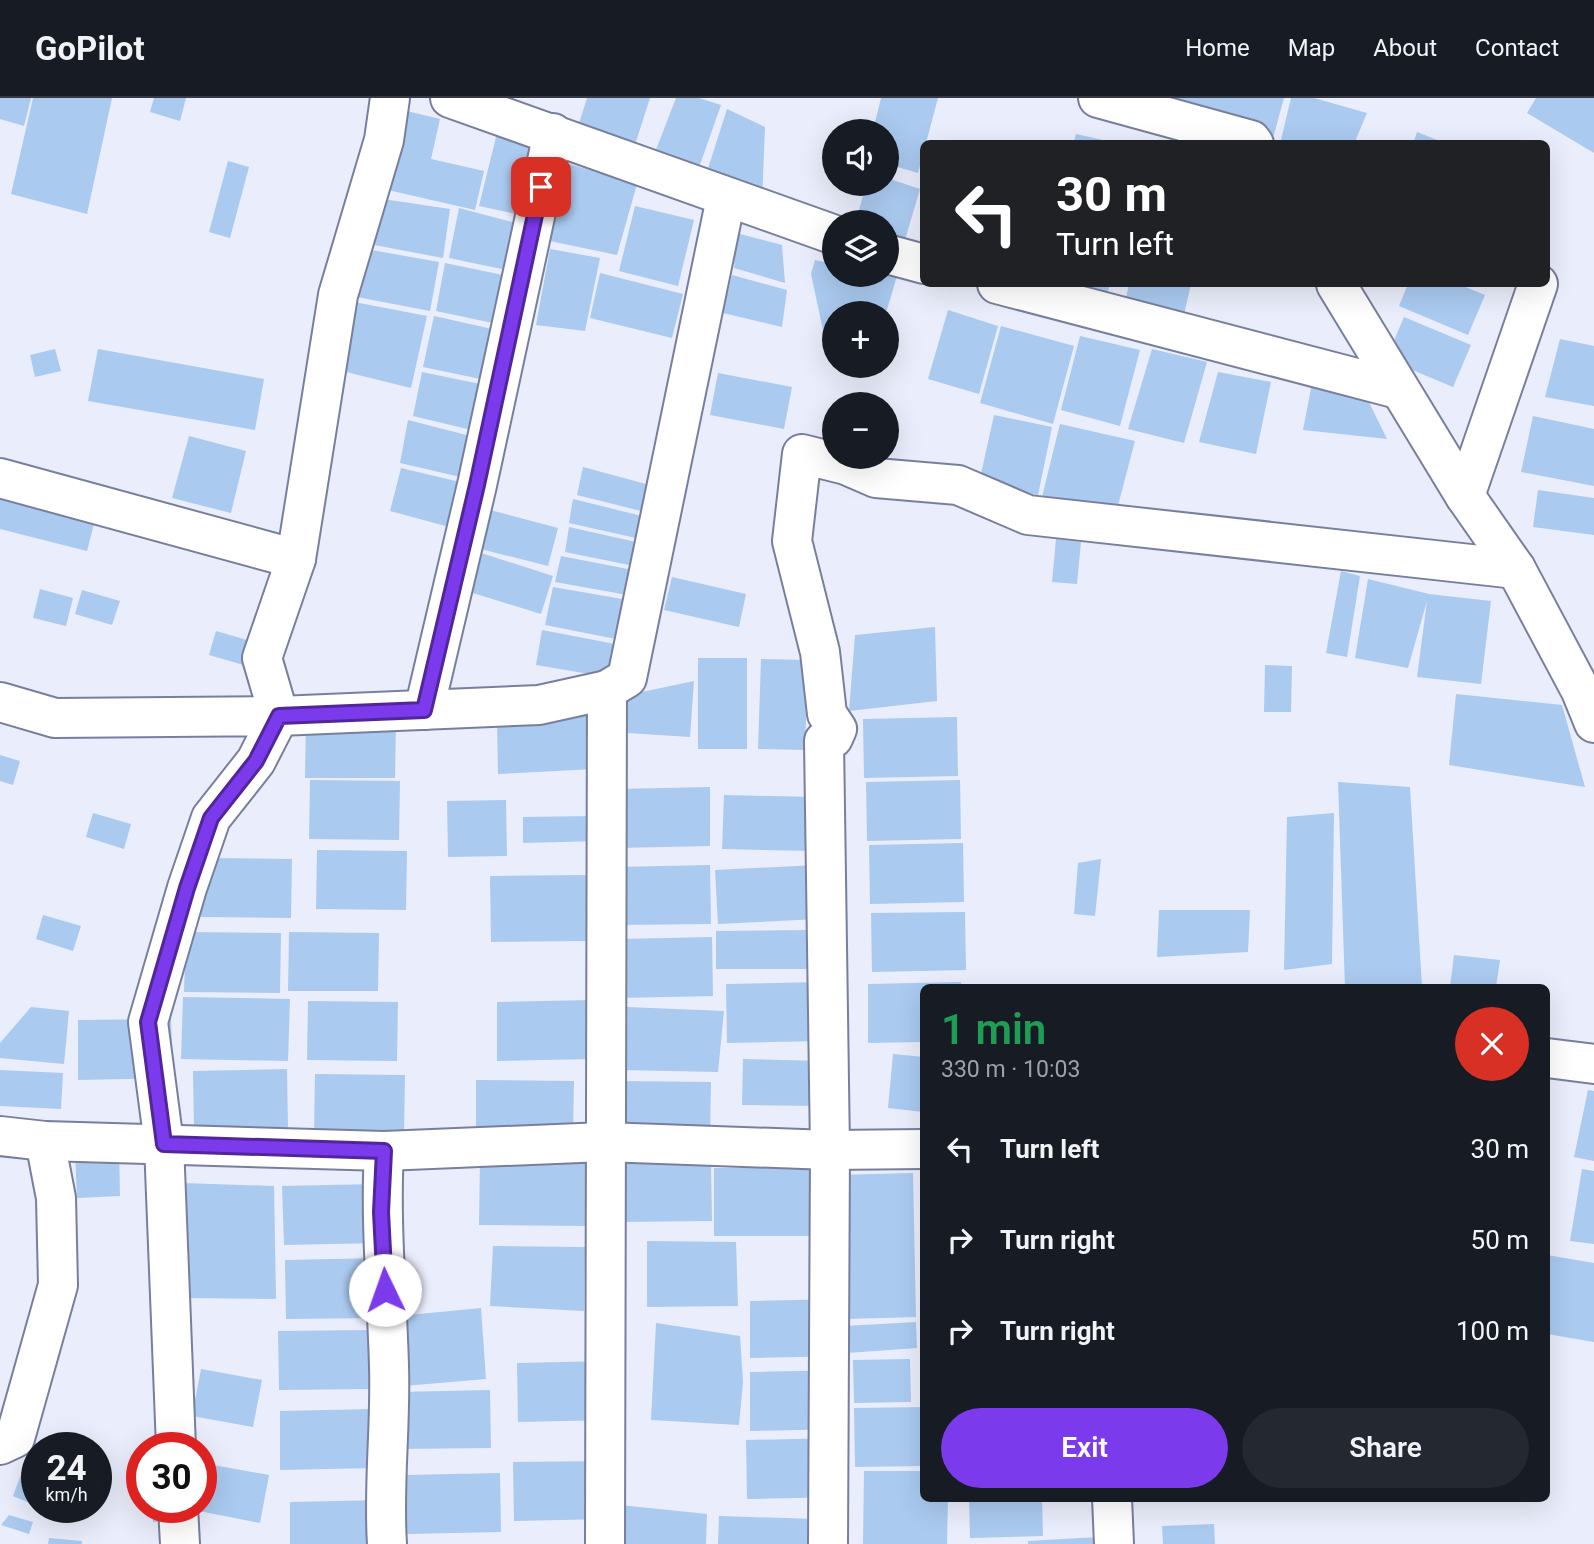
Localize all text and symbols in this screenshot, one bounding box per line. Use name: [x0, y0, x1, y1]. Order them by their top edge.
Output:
text: GoPilot: [35, 29, 145, 68]
text: Home: [1185, 34, 1250, 62]
text: Map: [1288, 34, 1335, 62]
text: About: [1373, 34, 1437, 62]
text: Contact: [1475, 34, 1559, 62]
map controls: [822, 119, 899, 469]
button: sound: [822, 119, 899, 196]
pin: [511, 157, 571, 217]
text: 30 m: [1056, 166, 1167, 223]
icon: arrive: [522, 168, 560, 206]
icon: left: [941, 168, 1032, 259]
button: layers: [822, 210, 899, 287]
text: Turn left: [1056, 225, 1174, 263]
button: +: [822, 301, 899, 378]
button: −: [822, 392, 899, 469]
text: 1 min: [941, 1005, 1046, 1054]
button: close: [1455, 1007, 1529, 1081]
text: 330 m · 10:03: [941, 1056, 1080, 1083]
icon: left: [941, 1130, 979, 1168]
text: Turn left: [1000, 1134, 1099, 1164]
text: 30 m: [1471, 1134, 1529, 1164]
icon: right: [941, 1221, 979, 1259]
text: Turn right: [1000, 1225, 1115, 1255]
text: 50 m: [1471, 1225, 1529, 1255]
position arrow: [348, 1253, 422, 1327]
icon: right: [941, 1312, 979, 1350]
text: Turn right: [1000, 1316, 1115, 1346]
text: 100 m: [1456, 1316, 1529, 1346]
button: Exit: [941, 1408, 1228, 1488]
button: Share: [1242, 1408, 1529, 1488]
speed limit sign: 30: [126, 1432, 217, 1523]
text: 24: [46, 1448, 87, 1489]
text: km/h: [45, 1484, 88, 1505]

